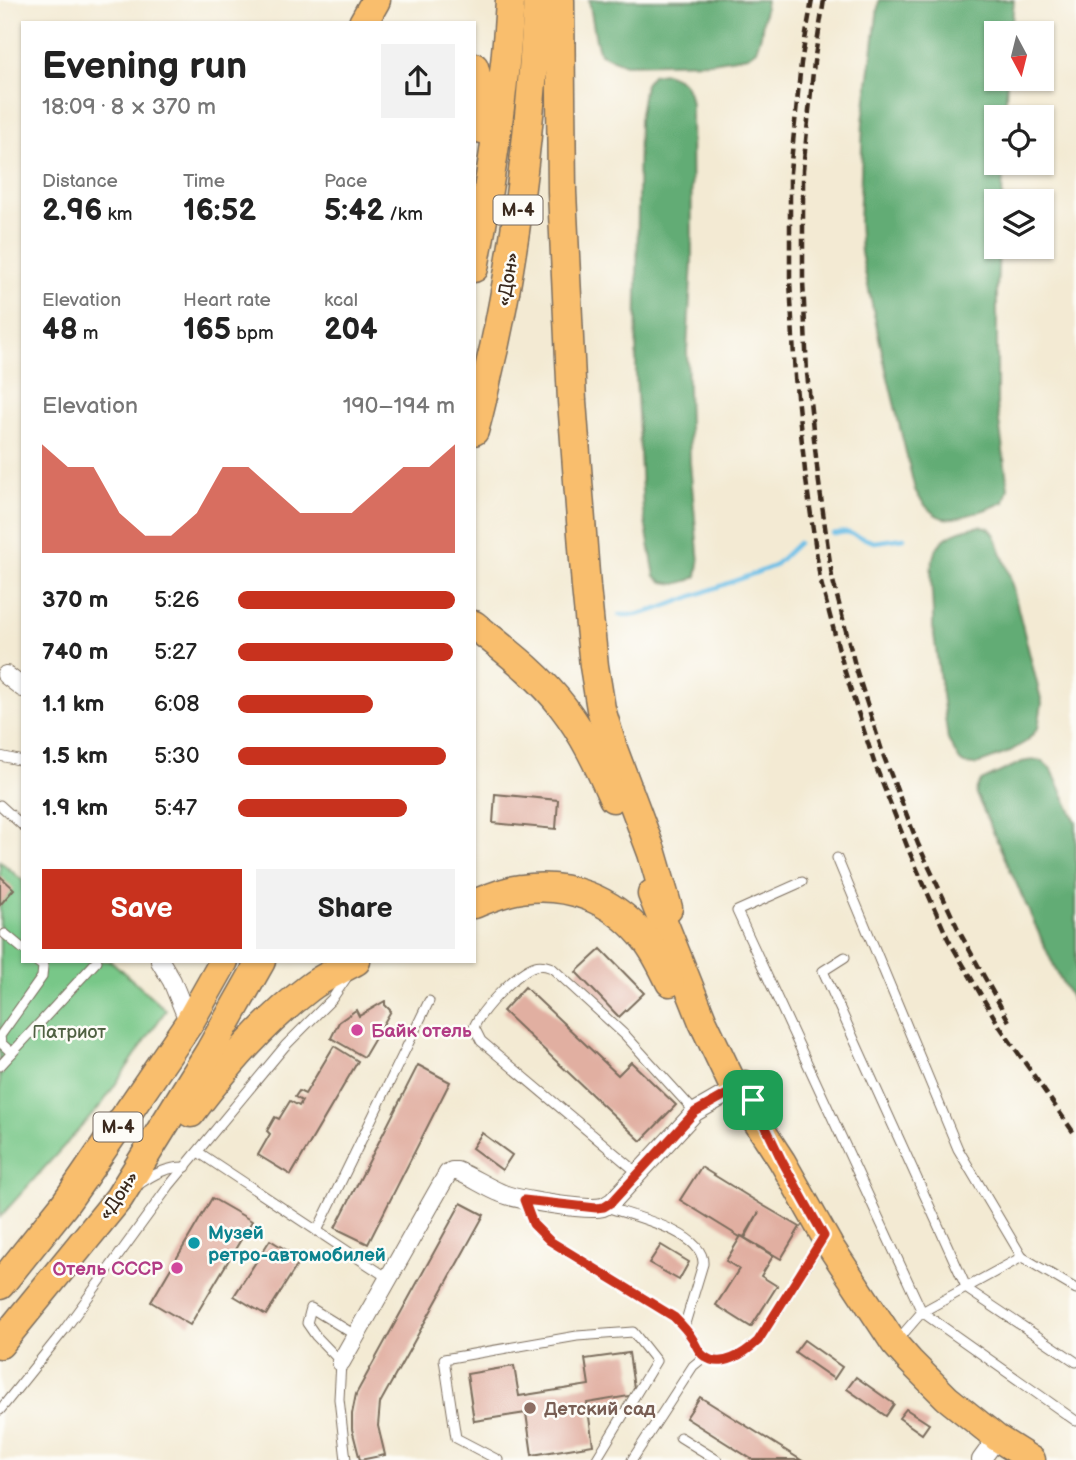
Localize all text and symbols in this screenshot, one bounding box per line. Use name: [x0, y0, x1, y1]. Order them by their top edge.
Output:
north arrow: [984, 21, 1054, 91]
map controls: [984, 21, 1054, 259]
text: Evening run: [42, 44, 247, 89]
button: share: [381, 44, 455, 118]
text: 18:09 · 8 × 370 m: [42, 93, 216, 121]
button: locate: [984, 105, 1054, 175]
text: Distance: [42, 170, 118, 193]
text: Time: [183, 170, 225, 193]
text: Pace: [324, 170, 367, 193]
button: layers: [984, 189, 1054, 259]
text: 2.96: [42, 193, 102, 229]
text: 16:52: [183, 193, 256, 229]
text: 5:42: [324, 193, 384, 229]
road number: М-4: [494, 196, 542, 224]
text: km: [102, 203, 133, 226]
text: /km: [384, 203, 423, 226]
street label: «Дон»: [492, 250, 525, 308]
text: Elevation: [42, 289, 121, 312]
text: Heart rate: [183, 289, 271, 312]
text: kcal: [324, 289, 358, 312]
text: 48: [42, 312, 78, 348]
text: 165: [183, 312, 231, 348]
text: 204: [324, 312, 378, 348]
text: m: [78, 322, 99, 345]
text: bpm: [231, 322, 274, 345]
text: Elevation: [42, 392, 138, 420]
text: 190–194 m: [343, 392, 455, 420]
text: 370 m: [42, 586, 108, 614]
text: 5:26: [154, 586, 199, 614]
text: 740 m: [42, 638, 108, 666]
text: 5:27: [154, 638, 197, 666]
text: 1.1 km: [42, 690, 104, 718]
text: 6:08: [154, 690, 200, 718]
text: 1.5 km: [42, 742, 108, 770]
text: 5:30: [154, 742, 200, 770]
text: 1.9 km: [42, 794, 108, 822]
text: 5:47: [154, 794, 197, 822]
button: Save: [42, 869, 242, 949]
button: Share: [256, 869, 455, 949]
place label: Байк отель: [371, 1020, 472, 1043]
park label: Патриот: [32, 1021, 106, 1044]
marker: Байк отель: [349, 1022, 365, 1038]
pin: [723, 1070, 783, 1130]
icon: arrive: [734, 1081, 772, 1119]
road number: М-4: [94, 1112, 142, 1142]
street label: «Дон»: [94, 1167, 144, 1225]
place label: Музей ретро-автомобилей: [208, 1222, 386, 1267]
marker: Музей ретро-автомобилей: [186, 1235, 202, 1251]
place label: Отель СССР: [52, 1258, 164, 1281]
marker: Отель СССР: [169, 1260, 185, 1276]
place label: Детский сад: [544, 1398, 656, 1421]
marker: Детский сад: [522, 1400, 538, 1416]

